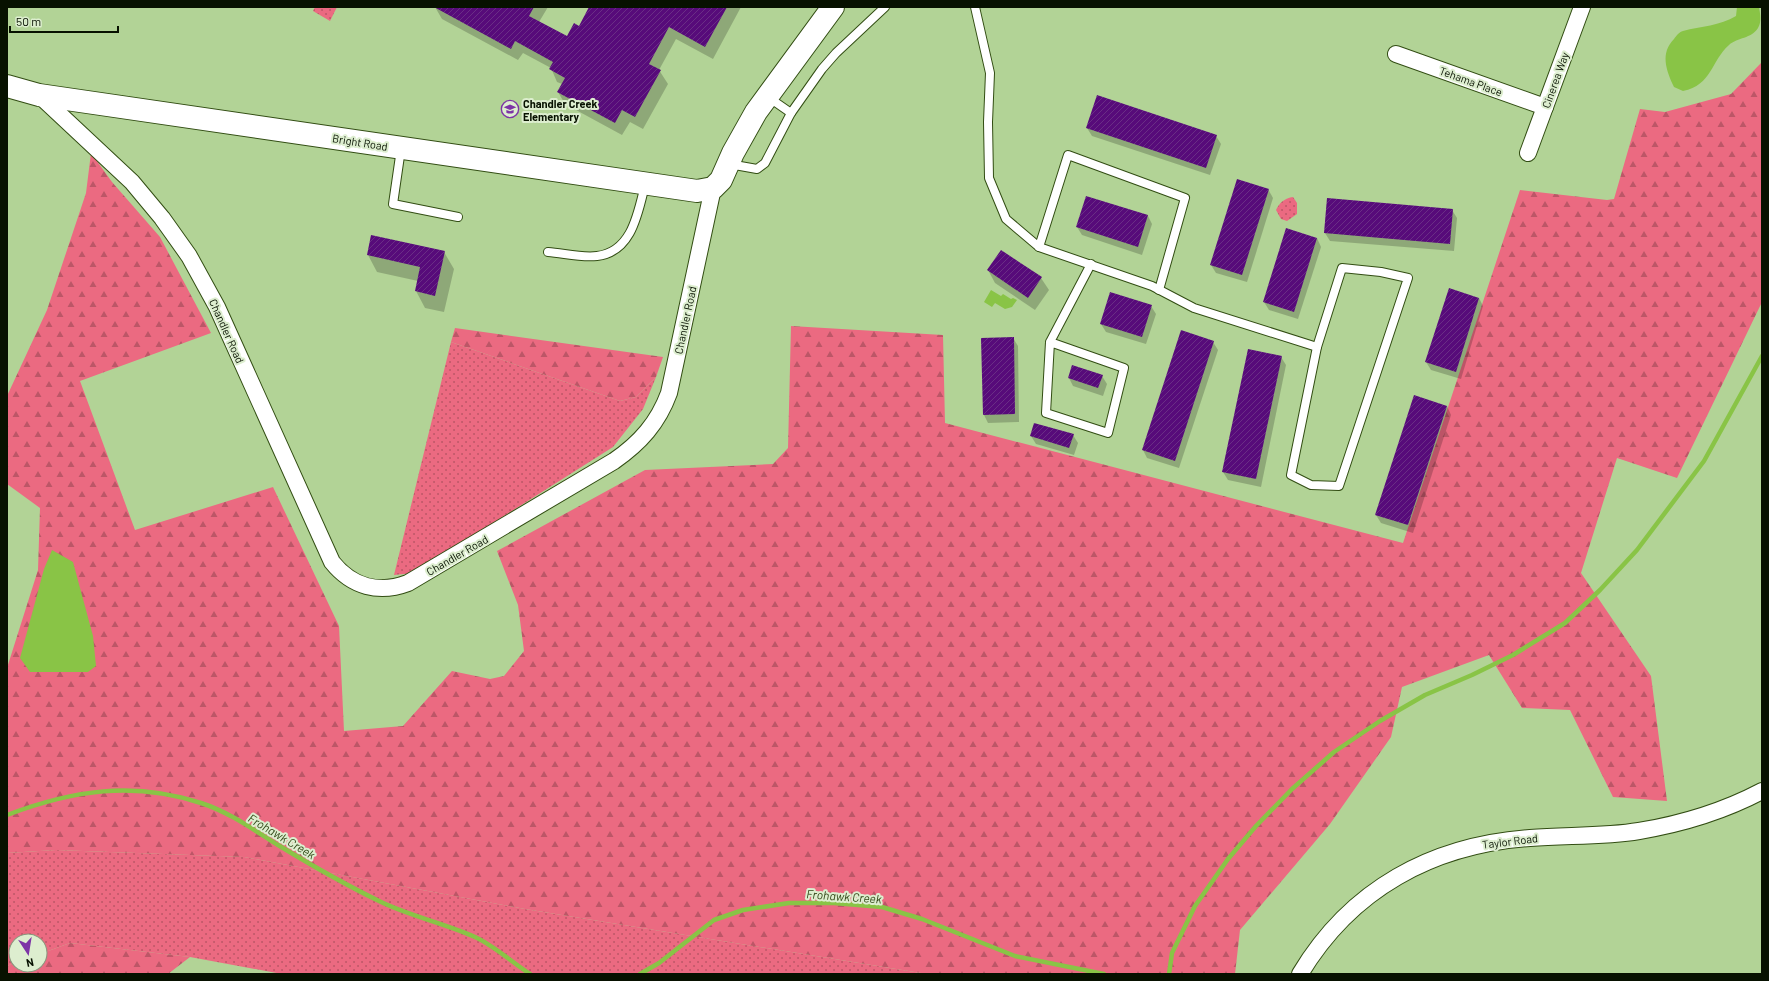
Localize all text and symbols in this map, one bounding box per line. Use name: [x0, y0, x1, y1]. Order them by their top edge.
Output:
scale bar: [10, 8, 118, 34]
text: 50 m: [16, 14, 41, 28]
street label: Cinerea Way: [1539, 50, 1571, 110]
street label: Tehama Place: [1438, 64, 1504, 98]
place label: Chandler Creek Elementary: [523, 97, 598, 123]
school or university icon: Chandler Creek Elementary: [500, 99, 520, 119]
street label: Bright Road: [331, 131, 389, 153]
street label: Chandler Road: [671, 285, 699, 355]
street label: Chandler Road: [207, 297, 247, 365]
street label: Chandler Road: [424, 532, 490, 578]
water label: Frohawk Creek: [246, 811, 318, 862]
street label: Taylor Road: [1482, 831, 1538, 851]
water label: Frohawk Creek: [806, 886, 882, 906]
north arrow: [8, 933, 48, 973]
text: N: [25, 956, 35, 970]

